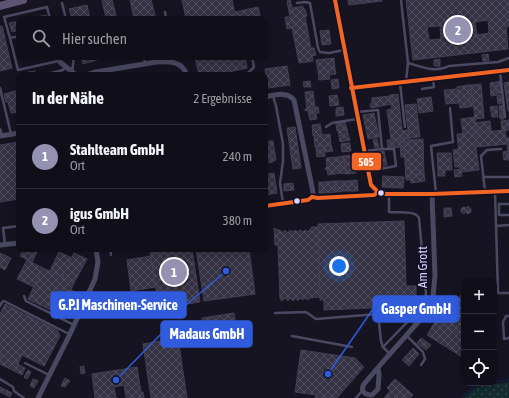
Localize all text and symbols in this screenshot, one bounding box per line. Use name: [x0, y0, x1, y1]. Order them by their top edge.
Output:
pin: 2: [445, 15, 471, 45]
search box: [16, 16, 268, 60]
icon: search: [30, 27, 52, 49]
text: Hier suchen: [62, 30, 127, 47]
text: In der Nähe: [32, 88, 104, 108]
text: 2 Ergebnisse: [193, 91, 252, 106]
text: Stahlteam GmbH: [70, 141, 164, 158]
text: 1: [42, 149, 48, 164]
text: 240 m: [223, 149, 252, 164]
line badge: 505: [351, 152, 382, 171]
text: 505: [358, 156, 374, 168]
text: Ort: [70, 158, 85, 173]
unlabelled marker: [376, 188, 386, 198]
unlabelled marker: [292, 196, 302, 206]
text: igus GmbH: [70, 205, 129, 222]
text: 2: [42, 213, 48, 228]
text: 380 m: [223, 213, 252, 228]
text: Ort: [70, 222, 85, 237]
street label: Am Grott: [415, 246, 430, 288]
your location: [329, 256, 349, 276]
pin: 1: [161, 257, 187, 287]
map controls: [461, 278, 497, 386]
button: +: [461, 278, 497, 314]
callout: G.P.I Maschinen-Service: [51, 292, 186, 318]
callout: Gasper GmbH: [373, 296, 459, 322]
text: G.P.I Maschinen-Service: [58, 297, 178, 313]
text: Gasper GmbH: [381, 301, 451, 317]
button: −: [461, 314, 497, 350]
callout: Madaus GmbH: [161, 321, 252, 347]
text: Madaus GmbH: [170, 326, 244, 342]
button: locate: [461, 350, 497, 386]

